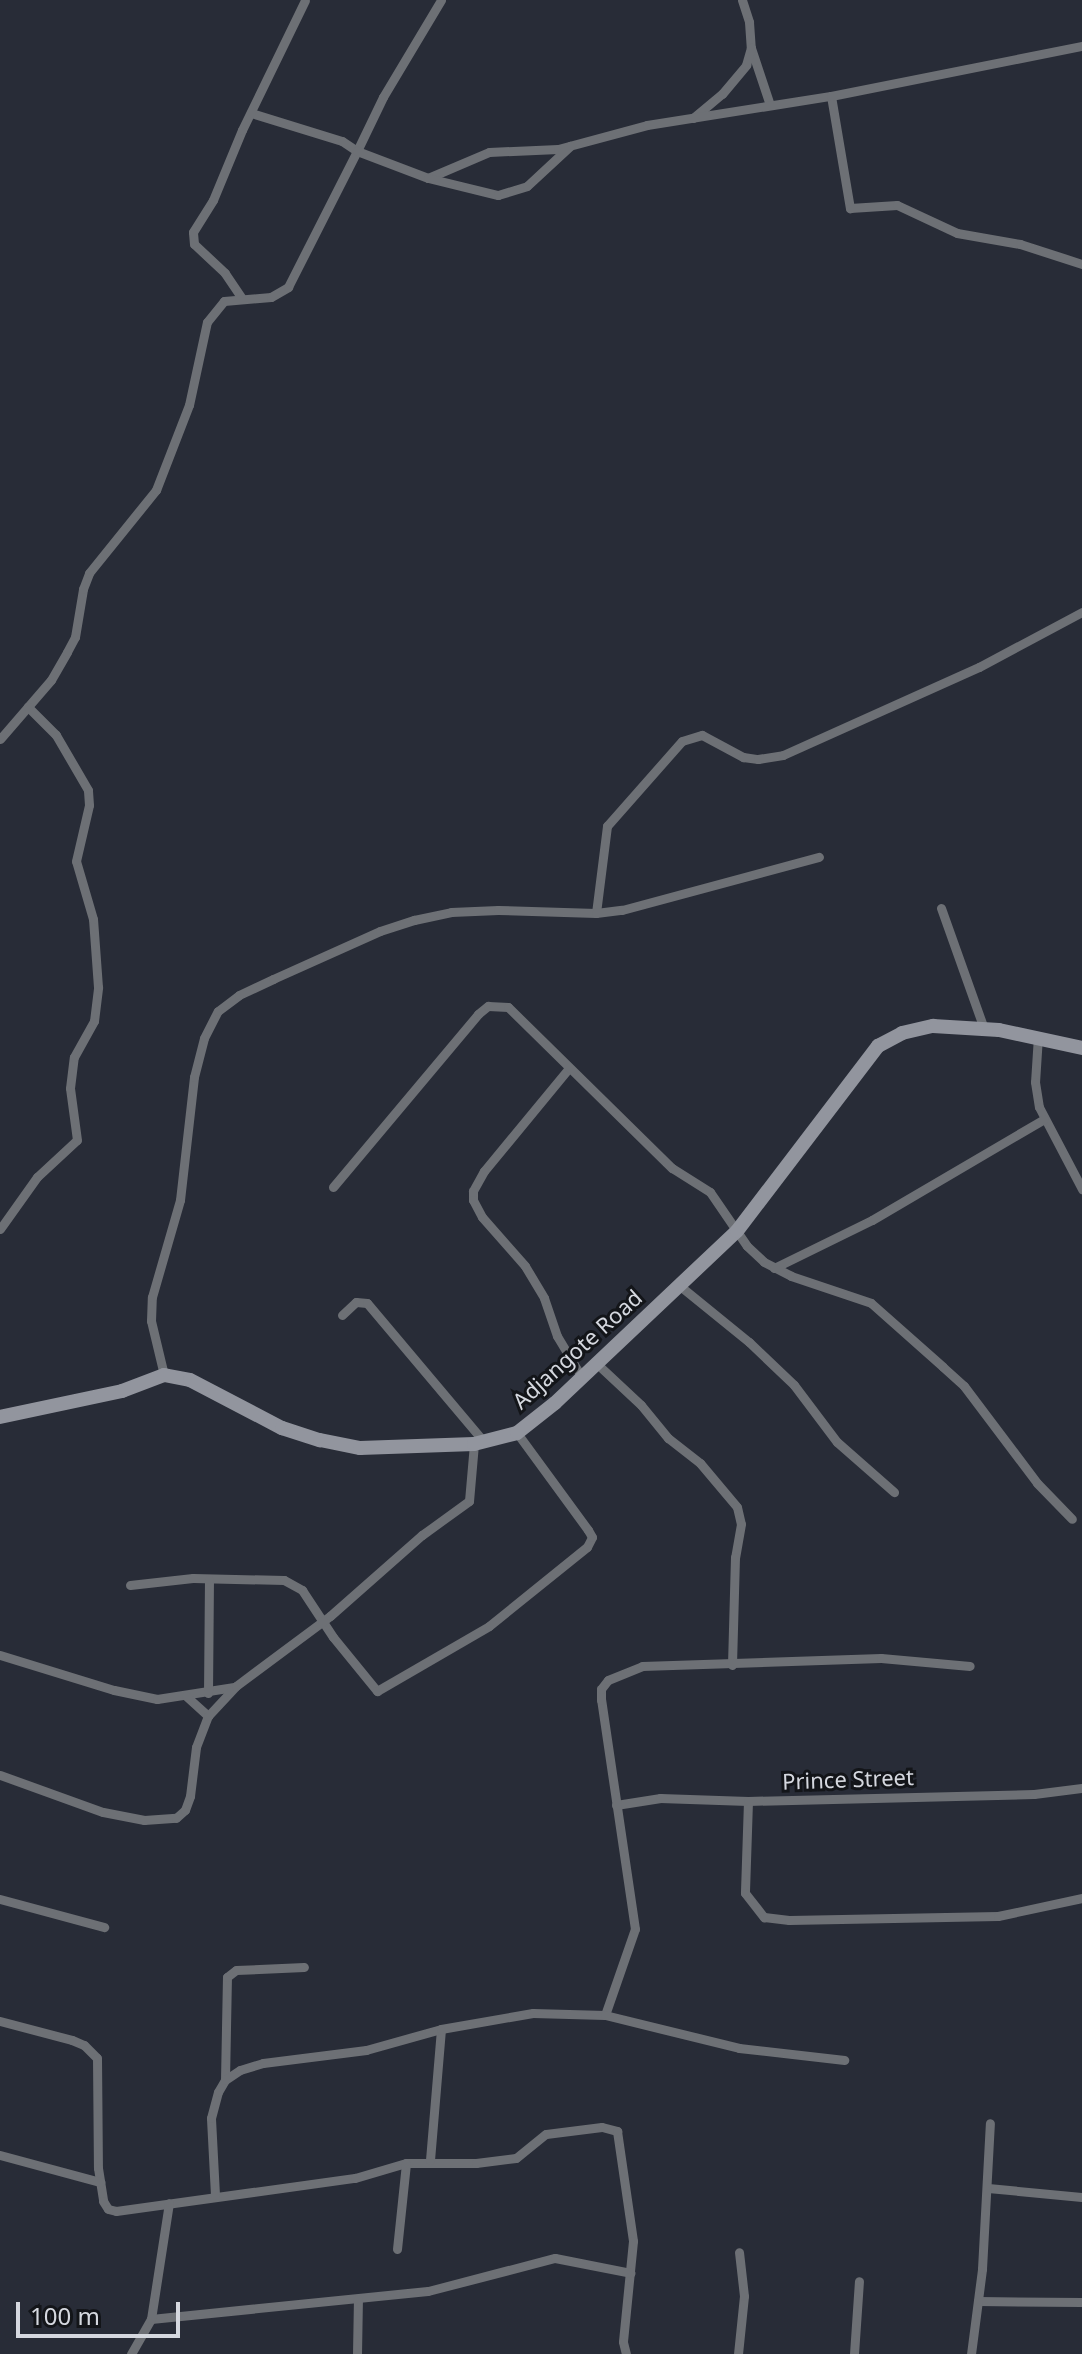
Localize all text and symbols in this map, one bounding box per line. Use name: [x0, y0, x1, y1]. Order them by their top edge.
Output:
street label: Adjangote Road: [507, 1284, 647, 1414]
street label: Prince Street: [782, 1764, 914, 1794]
scale bar: [20, 2286, 184, 2336]
text: 100 m: [30, 2299, 100, 2332]

